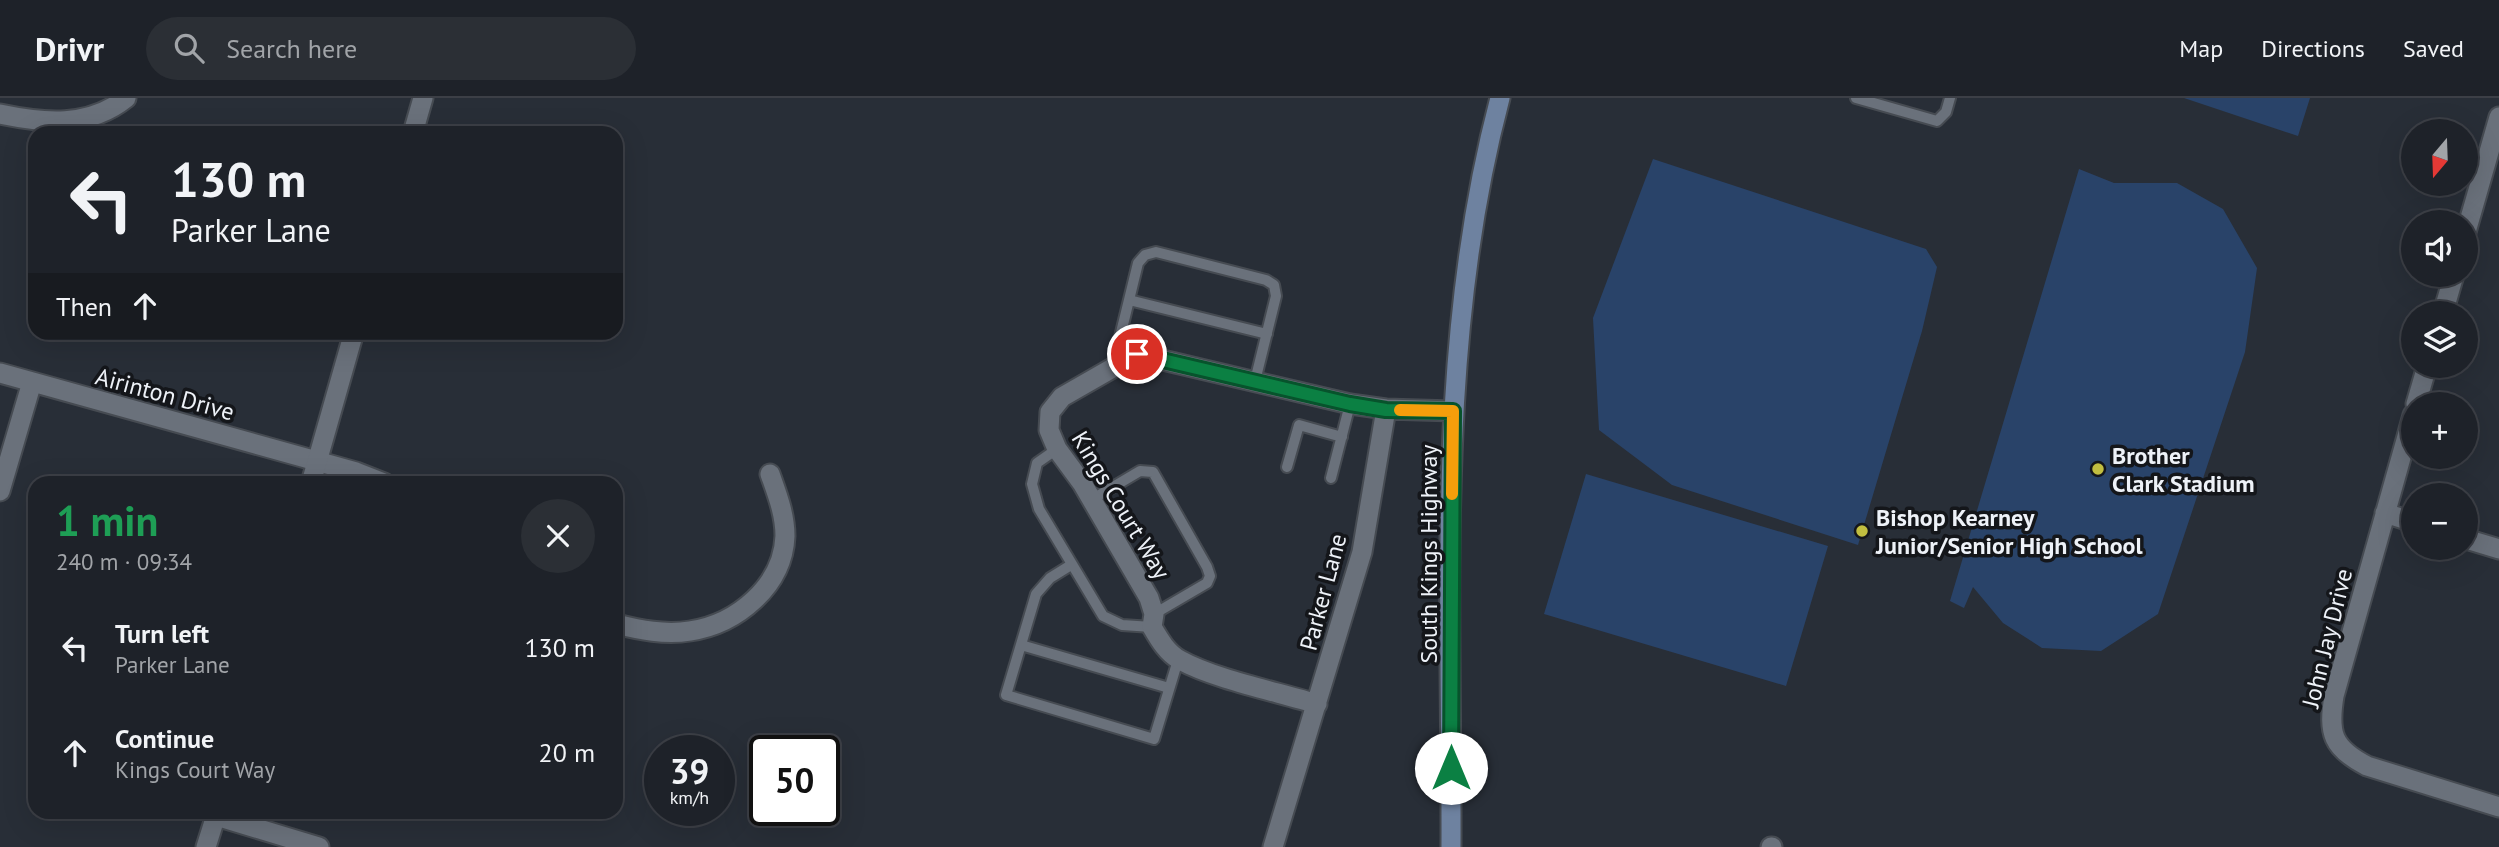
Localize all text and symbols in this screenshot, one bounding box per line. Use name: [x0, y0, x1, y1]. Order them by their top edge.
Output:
search box: [146, 17, 636, 80]
text: Drivr: [35, 27, 104, 70]
icon: search: [170, 29, 208, 67]
text: Search here: [226, 32, 357, 65]
text: Map: [2179, 33, 2223, 64]
text: Directions: [2261, 33, 2365, 64]
text: Saved: [2403, 33, 2464, 64]
north arrow: [2401, 119, 2478, 196]
map controls: [2401, 119, 2478, 560]
text: 130 m: [171, 147, 306, 211]
icon: left: [56, 154, 147, 245]
text: Parker Lane: [171, 209, 331, 251]
button: sound: [2401, 210, 2478, 287]
icon: ahead: [126, 287, 164, 325]
text: Then: [56, 290, 112, 323]
button: layers: [2401, 301, 2478, 378]
pin: [1107, 324, 1167, 384]
icon: arrive: [1118, 335, 1156, 373]
street label: Airinton Drive: [92, 361, 238, 427]
button: +: [2401, 392, 2478, 469]
street label: Kings Court Way: [1065, 425, 1177, 585]
place label: Brother Clark Stadium: [2112, 440, 2255, 499]
street label: South Kings Highway: [1413, 444, 1444, 664]
marker: Brother Clark Stadium: [2090, 461, 2106, 477]
button: −: [2401, 483, 2478, 560]
text: 1 min: [56, 493, 158, 548]
button: close: [521, 499, 595, 573]
place label: Bishop Kearney Junior/Senior High School: [1875, 502, 2143, 561]
marker: Bishop Kearney Junior/Senior High School: [1854, 523, 1870, 539]
street label: Parker Lane: [1293, 530, 1353, 654]
text: 240 m · 09:34: [56, 547, 192, 576]
street label: John Jay Drive: [2295, 565, 2359, 712]
text: Turn left: [115, 617, 209, 650]
icon: left: [56, 629, 94, 667]
text: 130 m: [524, 631, 595, 664]
text: Parker Lane: [115, 650, 230, 679]
text: Continue: [115, 722, 214, 755]
position arrow: [1414, 731, 1488, 805]
icon: ahead: [56, 734, 94, 772]
speed limit sign: 50: [749, 735, 840, 826]
text: 20 m: [539, 736, 595, 769]
text: 39: [670, 748, 709, 794]
text: Kings Court Way: [115, 755, 275, 784]
text: km/h: [670, 786, 709, 809]

